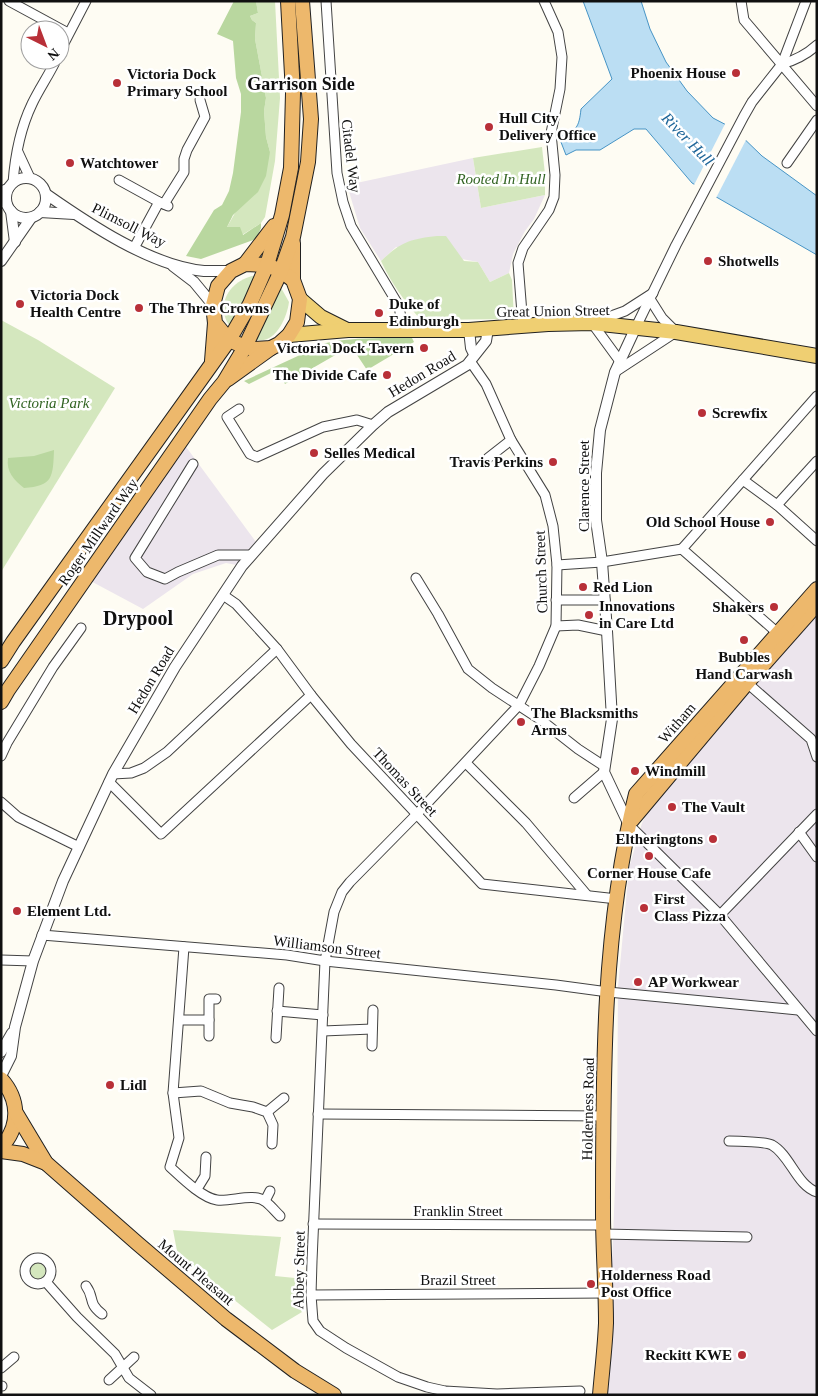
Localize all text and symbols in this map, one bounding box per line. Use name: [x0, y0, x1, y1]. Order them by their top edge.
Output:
north arrow: [20, 20, 70, 70]
text: N: [45, 45, 62, 63]
place label: Phoenix House: [631, 65, 726, 81]
place label: Victoria Dock Primary School: [127, 66, 227, 99]
marker: Phoenix House: [730, 67, 742, 79]
district label: Garrison Side: [247, 74, 355, 94]
marker: Victoria Dock Primary School: [111, 77, 123, 89]
water label: River Hull: [658, 108, 718, 169]
place label: Hull City Delivery Office: [499, 110, 596, 143]
street label: Citadel Way: [339, 118, 364, 194]
marker: Hull City Delivery Office: [483, 121, 495, 133]
place label: Watchtower: [80, 155, 159, 171]
marker: Watchtower: [64, 157, 76, 169]
park label: Rooted In Hull: [455, 171, 546, 187]
street label: Plimsoll Way: [89, 200, 169, 251]
place label: Shotwells: [718, 253, 779, 269]
marker: Shotwells: [702, 255, 714, 267]
place label: Victoria Dock Health Centre: [30, 287, 121, 320]
place label: Duke of Edinburgh: [389, 296, 460, 329]
marker: Victoria Dock Health Centre: [14, 298, 26, 310]
place label: The Three Crowns: [149, 300, 269, 316]
marker: The Three Crowns: [133, 302, 145, 314]
street label: Great Union Street: [496, 302, 611, 320]
marker: Duke of Edinburgh: [373, 307, 385, 319]
place label: Victoria Dock Tavern: [276, 340, 415, 356]
marker: Victoria Dock Tavern: [418, 342, 430, 354]
street label: Hedon Road: [386, 347, 459, 400]
place label: The Divide Cafe: [273, 367, 377, 383]
marker: The Divide Cafe: [381, 369, 393, 381]
park label: Victoria Park: [9, 395, 90, 411]
place label: Screwfix: [712, 405, 768, 421]
marker: Screwfix: [696, 407, 708, 419]
street label: Clarence Street: [576, 439, 592, 532]
place label: Selles Medical: [324, 445, 415, 461]
marker: Selles Medical: [308, 447, 320, 459]
place label: Travis Perkins: [450, 454, 543, 470]
marker: Travis Perkins: [547, 456, 559, 468]
street label: Roger Millward Way: [55, 475, 141, 589]
place label: Old School House: [646, 514, 760, 530]
marker: Old School House: [764, 516, 776, 528]
street label: Church Street: [532, 529, 550, 614]
place label: Red Lion: [593, 579, 653, 595]
marker: Red Lion: [577, 581, 589, 593]
place label: Innovations in Care Ltd: [599, 598, 675, 631]
place label: Shakers: [712, 599, 764, 615]
marker: Shakers: [768, 601, 780, 613]
district label: Drypool: [103, 607, 173, 630]
marker: Innovations in Care Ltd: [583, 609, 595, 621]
marker: Bubbles Hand Carwash: [738, 634, 750, 646]
street label: Hedon Road: [125, 643, 178, 716]
place label: Bubbles Hand Carwash: [695, 649, 793, 682]
street label: Witham: [655, 699, 699, 746]
place label: The Blacksmiths Arms: [531, 705, 638, 738]
marker: The Blacksmiths Arms: [515, 716, 527, 728]
street label: Thomas Street: [369, 745, 441, 820]
place label: Windmill: [645, 763, 706, 779]
marker: Windmill: [629, 765, 641, 777]
place label: The Vault: [682, 799, 745, 815]
marker: The Vault: [666, 801, 678, 813]
place label: Eltheringtons: [615, 831, 703, 847]
marker: Eltheringtons: [707, 833, 719, 845]
marker: Corner House Cafe: [643, 850, 655, 862]
place label: Corner House Cafe: [587, 865, 711, 881]
place label: First Class Pizza: [654, 891, 727, 924]
marker: First Class Pizza: [638, 902, 650, 914]
place label: Element Ltd.: [27, 903, 111, 919]
marker: Element Ltd.: [11, 905, 23, 917]
street label: Williamson Street: [272, 932, 382, 962]
place label: AP Workwear: [648, 974, 739, 990]
marker: AP Workwear: [632, 976, 644, 988]
street label: Holderness Road: [579, 1057, 597, 1161]
place label: Lidl: [120, 1077, 147, 1093]
marker: Lidl: [104, 1079, 116, 1091]
street label: Franklin Street: [413, 1203, 504, 1219]
street label: Abbey Street: [290, 1230, 308, 1310]
street label: Mount Pleasant: [155, 1236, 238, 1309]
place label: Holderness Road Post Office: [601, 1267, 711, 1300]
street label: Brazil Street: [420, 1272, 497, 1288]
marker: Holderness Road Post Office: [585, 1278, 597, 1290]
place label: Reckitt KWE: [645, 1347, 732, 1363]
marker: Reckitt KWE: [736, 1349, 748, 1361]

